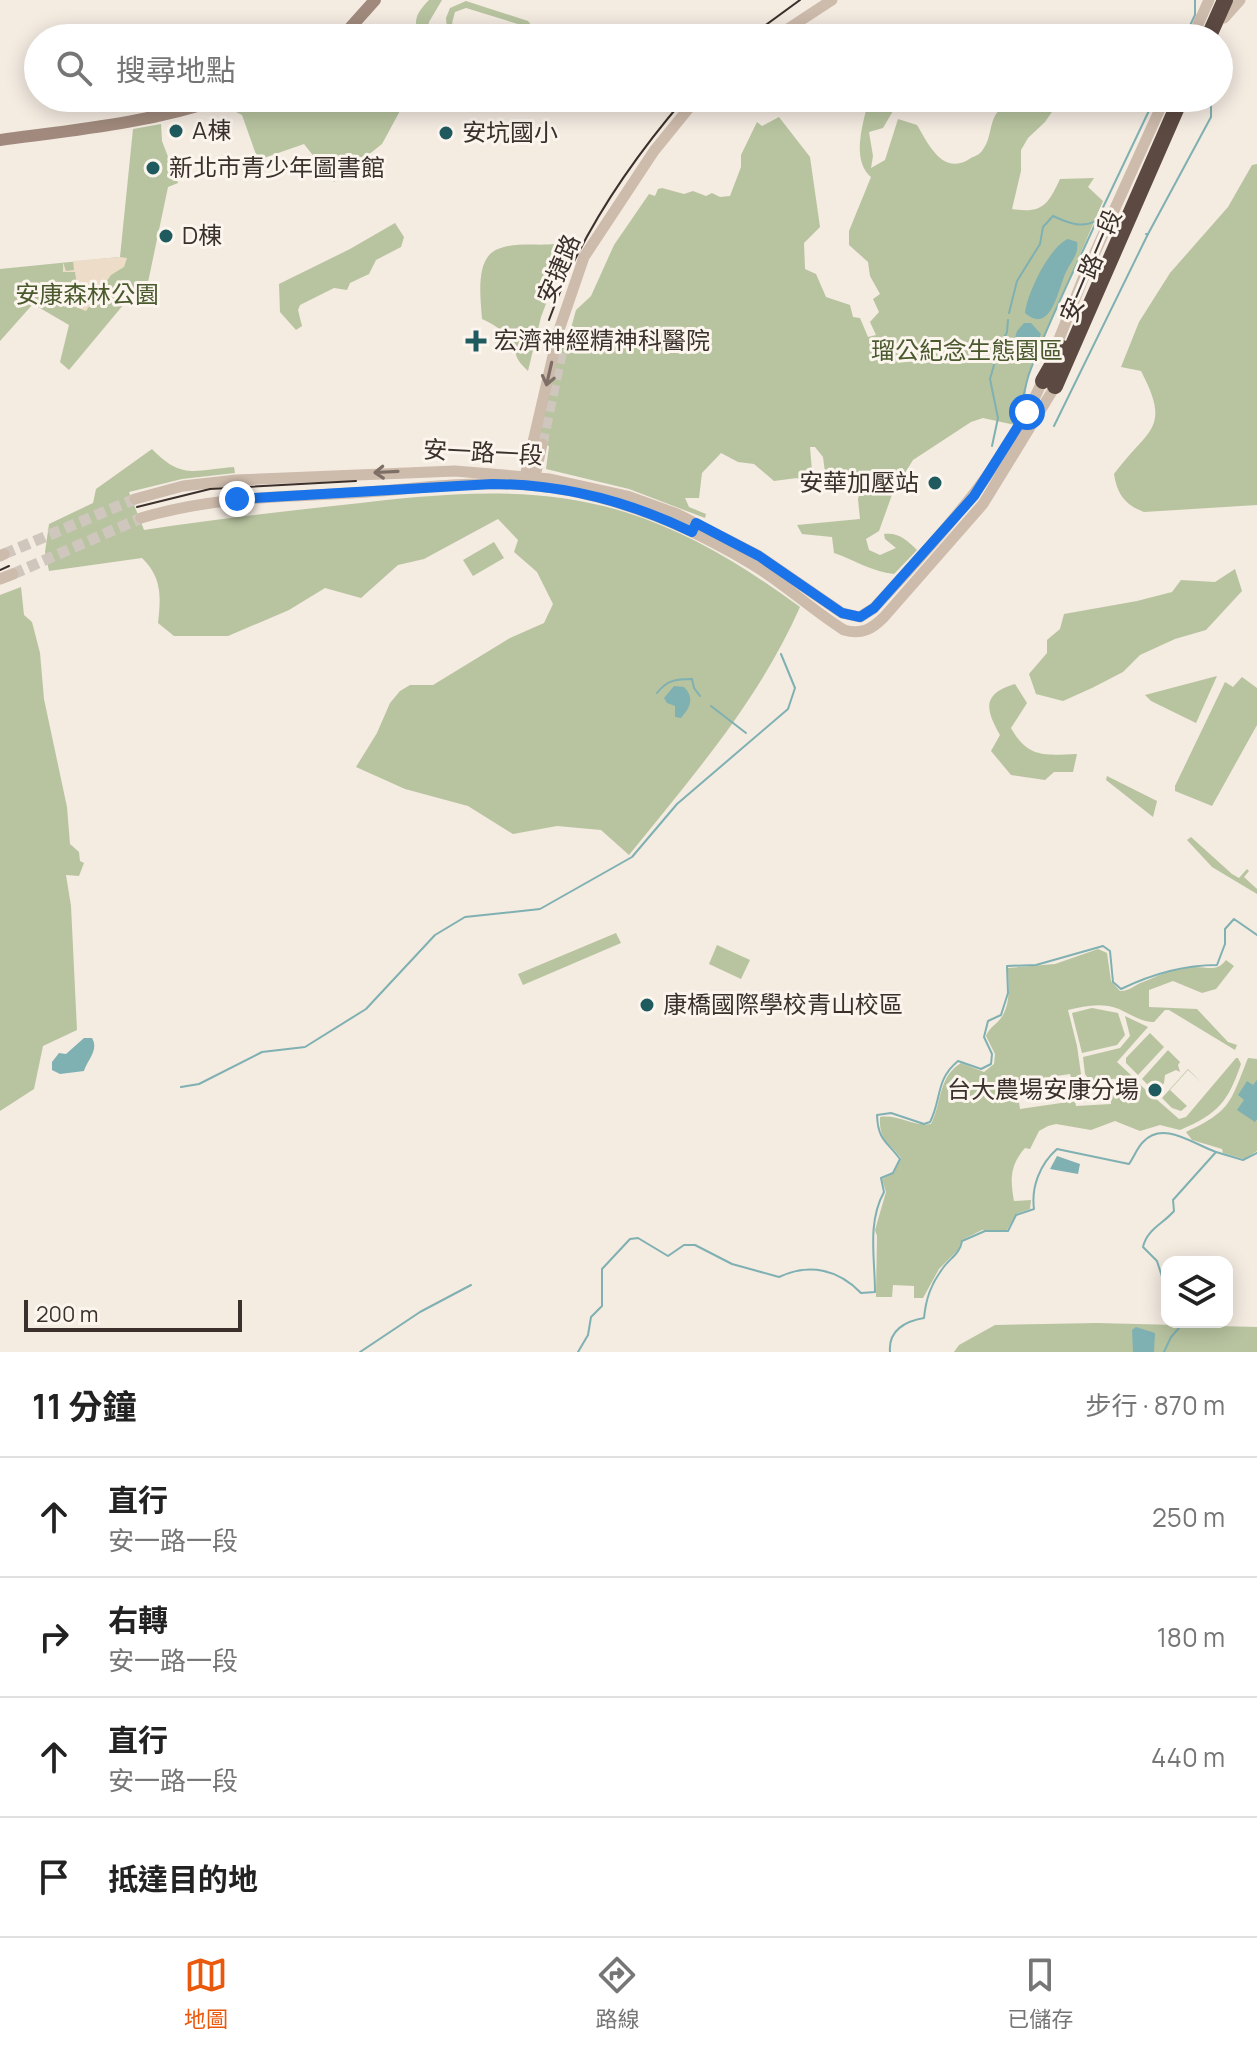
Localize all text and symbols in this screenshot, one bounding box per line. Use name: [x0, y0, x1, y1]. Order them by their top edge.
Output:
search box: [24, 24, 1233, 112]
icon: search: [52, 46, 96, 90]
text: 搜尋地點: [116, 49, 236, 90]
place label: A棟: [192, 113, 231, 146]
place label: 安坑國小: [462, 115, 558, 148]
marker: A棟: [167, 122, 185, 140]
marker: 安坑國小: [437, 124, 455, 142]
place label: 新北市青少年圖書館: [169, 150, 385, 183]
marker: 新北市青少年圖書館: [144, 159, 162, 177]
street label: 安一路一段: [1051, 204, 1128, 327]
place label: D棟: [182, 218, 222, 251]
marker: D棟: [157, 227, 175, 245]
street label: 安捷路: [528, 229, 587, 308]
park label: 安康森林公園: [15, 277, 159, 310]
place label: 宏濟神經精神科醫院: [494, 323, 710, 356]
marker: 宏濟神經精神科醫院: [465, 330, 487, 352]
park label: 瑠公紀念生態園區: [871, 333, 1063, 366]
one-way arrow: [541, 360, 556, 386]
route start: [1009, 394, 1045, 430]
street label: 安一路一段: [422, 432, 544, 471]
one-way arrow: [373, 465, 400, 480]
place label: 安華加壓站: [799, 465, 919, 498]
marker: 安華加壓站: [926, 474, 944, 492]
route end: [219, 481, 255, 517]
place label: 康橋國際學校青山校區: [663, 987, 903, 1020]
marker: 康橋國際學校青山校區: [638, 996, 656, 1014]
place label: 台大農場安康分場: [947, 1072, 1139, 1105]
marker: 台大農場安康分場: [1146, 1081, 1164, 1099]
map controls: [1161, 1256, 1233, 1328]
button: layers: [1161, 1256, 1233, 1328]
scale bar: [24, 1296, 242, 1332]
text: 200 m: [36, 1299, 98, 1329]
text: 11 分鐘: [32, 1383, 137, 1429]
text: 步行 · 870 m: [1085, 1387, 1225, 1423]
text: 直行: [108, 1479, 168, 1520]
icon: ahead: [32, 1495, 76, 1539]
text: 250 m: [1152, 1499, 1225, 1535]
text: 安一路一段: [108, 1522, 238, 1558]
text: 右轉: [108, 1599, 168, 1640]
icon: right: [32, 1615, 76, 1659]
text: 180 m: [1157, 1619, 1225, 1655]
text: 安一路一段: [108, 1642, 238, 1678]
text: 直行: [108, 1719, 168, 1760]
icon: ahead: [32, 1735, 76, 1779]
text: 440 m: [1151, 1739, 1225, 1775]
text: 安一路一段: [108, 1762, 238, 1798]
icon: arrive: [32, 1855, 76, 1899]
text: 抵達目的地: [108, 1858, 258, 1899]
tab: 地圖: [184, 1953, 228, 2034]
tab: 路線: [595, 1953, 639, 2034]
tab: 已儲存: [1007, 1953, 1073, 2034]

